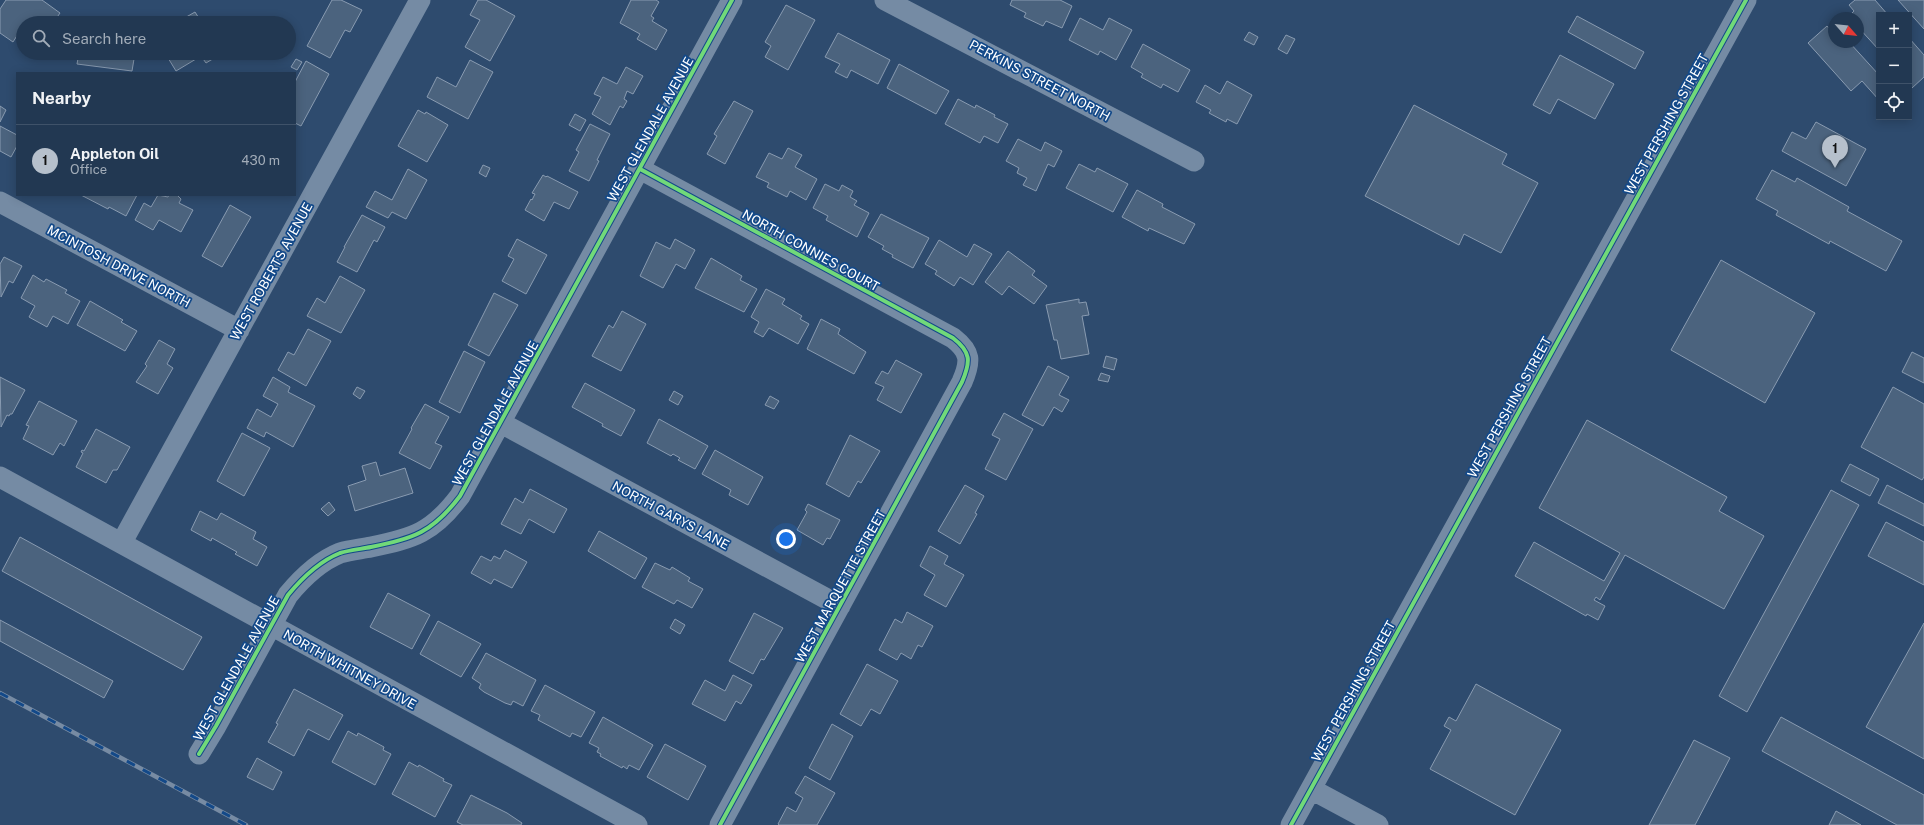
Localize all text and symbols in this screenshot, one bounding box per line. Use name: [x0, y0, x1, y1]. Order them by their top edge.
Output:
north arrow: [1828, 12, 1864, 48]
map controls: [1876, 12, 1912, 120]
button: +: [1876, 12, 1912, 48]
search box: [16, 16, 296, 60]
icon: search: [30, 27, 52, 49]
text: Search here: [62, 30, 146, 47]
street label: PERKINS STREET NORTH: [967, 37, 1113, 124]
button: −: [1876, 48, 1912, 84]
street label: WEST PERSHING STREET: [1621, 51, 1712, 197]
street label: WEST GLENDALE AVENUE: [604, 54, 697, 204]
button: locate: [1876, 84, 1912, 120]
text: Nearby: [32, 88, 91, 108]
pin: 1: [1822, 135, 1848, 168]
text: Appleton Oil: [70, 145, 159, 162]
text: 1: [42, 153, 48, 168]
text: 430 m: [241, 153, 280, 168]
text: Office: [70, 162, 107, 177]
street label: WEST ROBERTS AVENUE: [227, 200, 316, 343]
street label: NORTH CONNIES COURT: [740, 206, 882, 295]
street label: MCINTOSH DRIVE NORTH: [45, 222, 193, 311]
street label: WEST PERSHING STREET: [1464, 334, 1555, 480]
street label: WEST GLENDALE AVENUE: [449, 338, 542, 488]
street label: NORTH GARYS LANE: [610, 478, 732, 553]
street label: WEST MARQUETTE STREET: [792, 507, 889, 665]
your location: [776, 529, 796, 549]
street label: WEST GLENDALE AVENUE: [190, 593, 283, 743]
street label: WEST PERSHING STREET: [1308, 618, 1399, 764]
street label: NORTH WHITNEY DRIVE: [281, 627, 419, 712]

